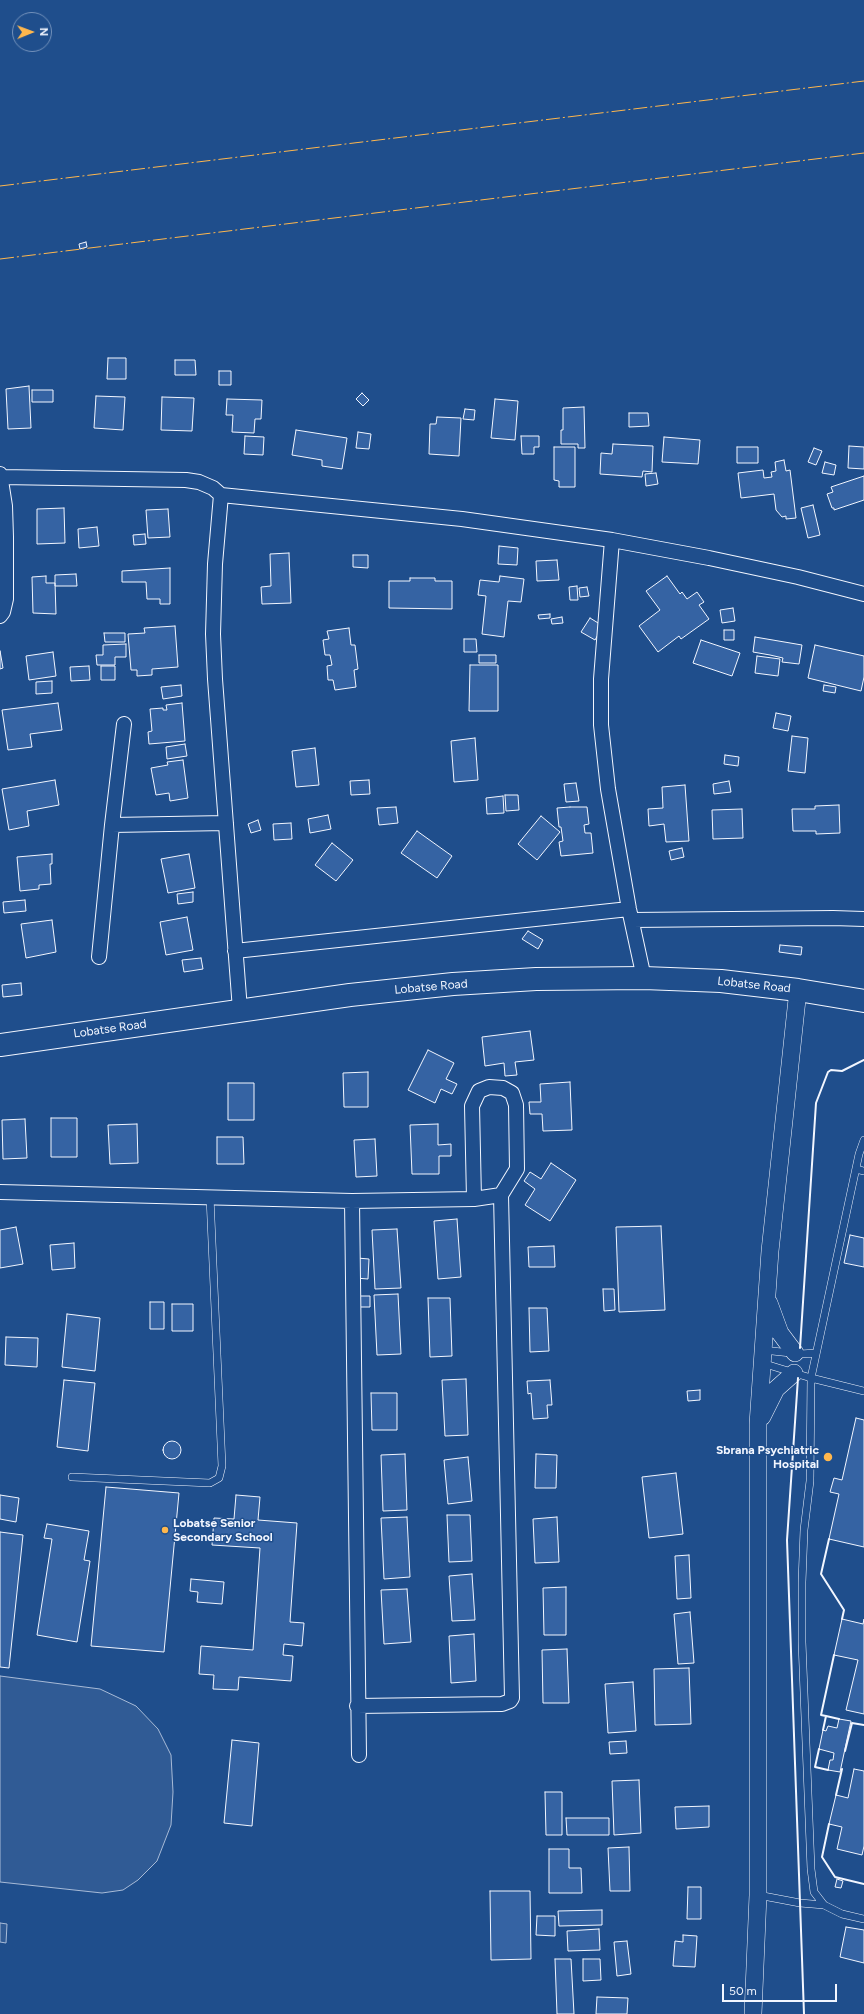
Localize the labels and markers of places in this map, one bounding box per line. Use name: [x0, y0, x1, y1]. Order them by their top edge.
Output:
place label: Sbrana Psychiatric Hospital: [716, 1443, 819, 1471]
marker: Sbrana Psychiatric Hospital: [822, 1451, 834, 1463]
place label: Lobatse Senior Secondary School: [173, 1516, 273, 1544]
marker: Lobatse Senior Secondary School: [160, 1525, 170, 1535]

